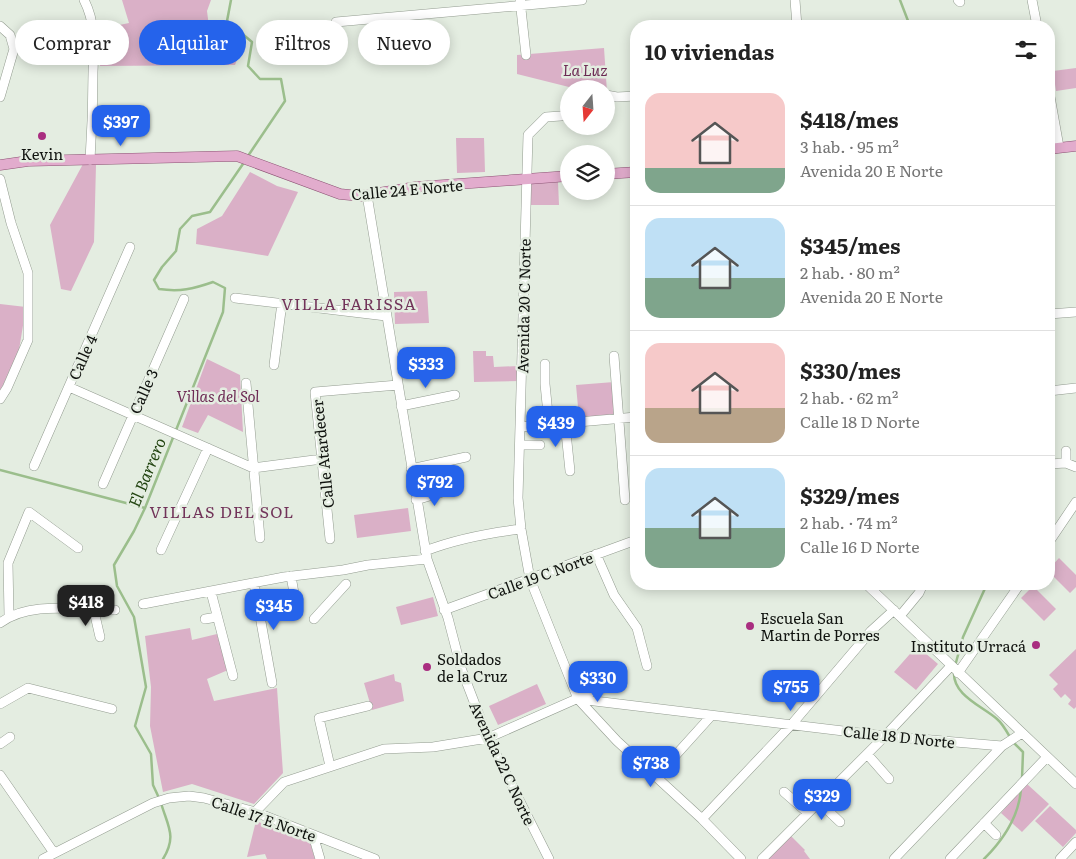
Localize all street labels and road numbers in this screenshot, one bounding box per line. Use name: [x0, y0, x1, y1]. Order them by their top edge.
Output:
street label: Calle 24 E Norte: [350, 173, 464, 205]
street label: Avenida 20 C Norte: [510, 238, 536, 374]
street label: Calle 4: [62, 331, 102, 383]
street label: Calle 3: [123, 365, 163, 417]
street label: Calle Atardecer: [305, 398, 339, 510]
street label: Calle 19 C Norte: [484, 545, 596, 605]
street label: Avenida 22 C Norte: [464, 697, 542, 829]
street label: Calle 18 D Norte: [842, 719, 956, 753]
street label: Calle 17 E Norte: [209, 789, 320, 847]

